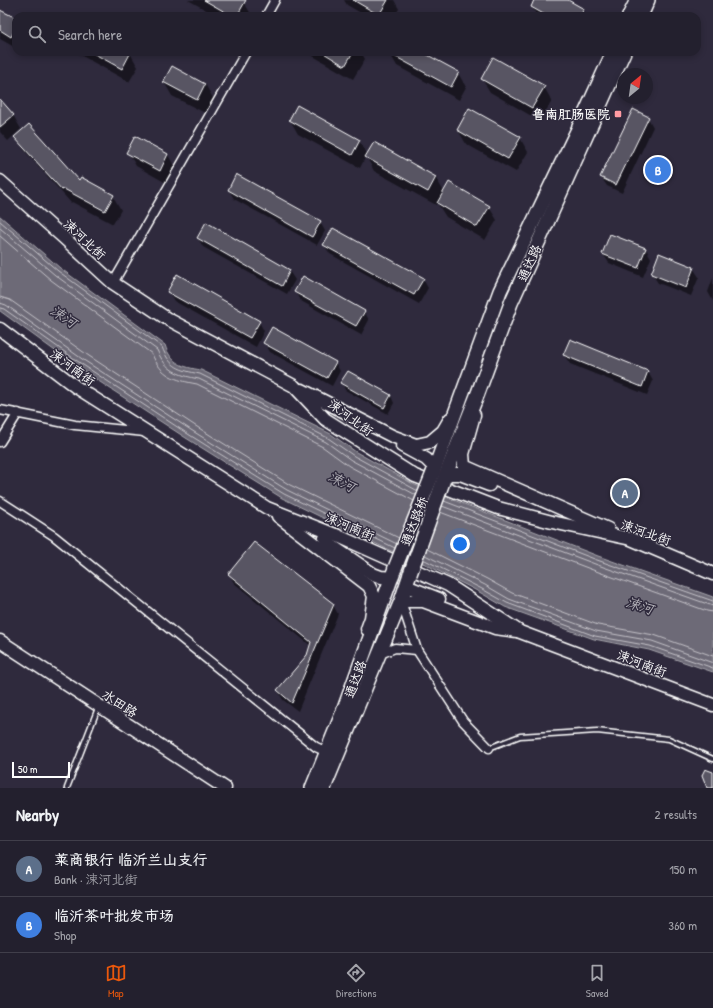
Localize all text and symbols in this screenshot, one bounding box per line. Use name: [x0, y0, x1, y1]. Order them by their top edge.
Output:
search box: [12, 12, 701, 56]
icon: search: [26, 23, 48, 45]
text: Search here: [58, 24, 122, 45]
north arrow: [617, 68, 653, 104]
place label: 鲁南肛肠医院: [532, 105, 610, 123]
marker: 鲁南肛肠医院: [613, 109, 623, 119]
pin: B: [645, 155, 671, 185]
street label: 涑河北街: [60, 215, 110, 263]
street label: 通达路: [513, 242, 545, 284]
water label: 涑河: [47, 300, 83, 333]
street label: 涑河南街: [47, 344, 99, 390]
street label: 涑河北街: [325, 394, 377, 440]
water label: 涑河: [325, 466, 361, 497]
pin: A: [612, 478, 638, 508]
street label: 通达路桥: [396, 493, 432, 549]
street label: 涑河南街: [323, 508, 377, 544]
street label: 涑河北街: [618, 515, 674, 549]
your location: [450, 534, 470, 554]
water label: 涑河: [624, 592, 658, 619]
street label: 涑河南街: [614, 645, 670, 681]
street label: 通达路: [340, 658, 370, 700]
street label: 水田路: [99, 685, 141, 721]
scale bar: [12, 760, 70, 779]
text: 50 m: [18, 762, 38, 776]
text: Nearby: [16, 803, 59, 826]
text: 2 results: [655, 805, 697, 823]
text: 莱商银行 临沂兰山支行: [54, 849, 207, 870]
text: A: [26, 860, 32, 878]
text: 150 m: [669, 860, 697, 878]
text: Bank · 涑河北街: [54, 870, 138, 888]
text: 临沂茶叶批发市场: [54, 905, 174, 926]
text: B: [26, 916, 32, 934]
text: 360 m: [668, 916, 697, 934]
text: Shop: [54, 926, 76, 944]
tab: Map: [105, 962, 127, 1000]
tab: Directions: [336, 962, 377, 1000]
tab: Saved: [586, 962, 608, 1000]

